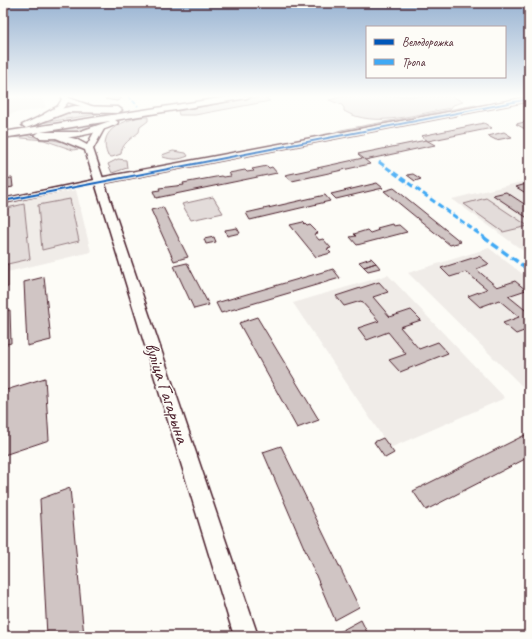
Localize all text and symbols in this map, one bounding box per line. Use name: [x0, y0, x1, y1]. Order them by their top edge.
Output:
legend: [366, 26, 506, 78]
text: Велодорожка: [402, 34, 454, 50]
text: Тропа: [402, 54, 426, 70]
street label: вуліца Гагарына: [139, 339, 195, 448]

